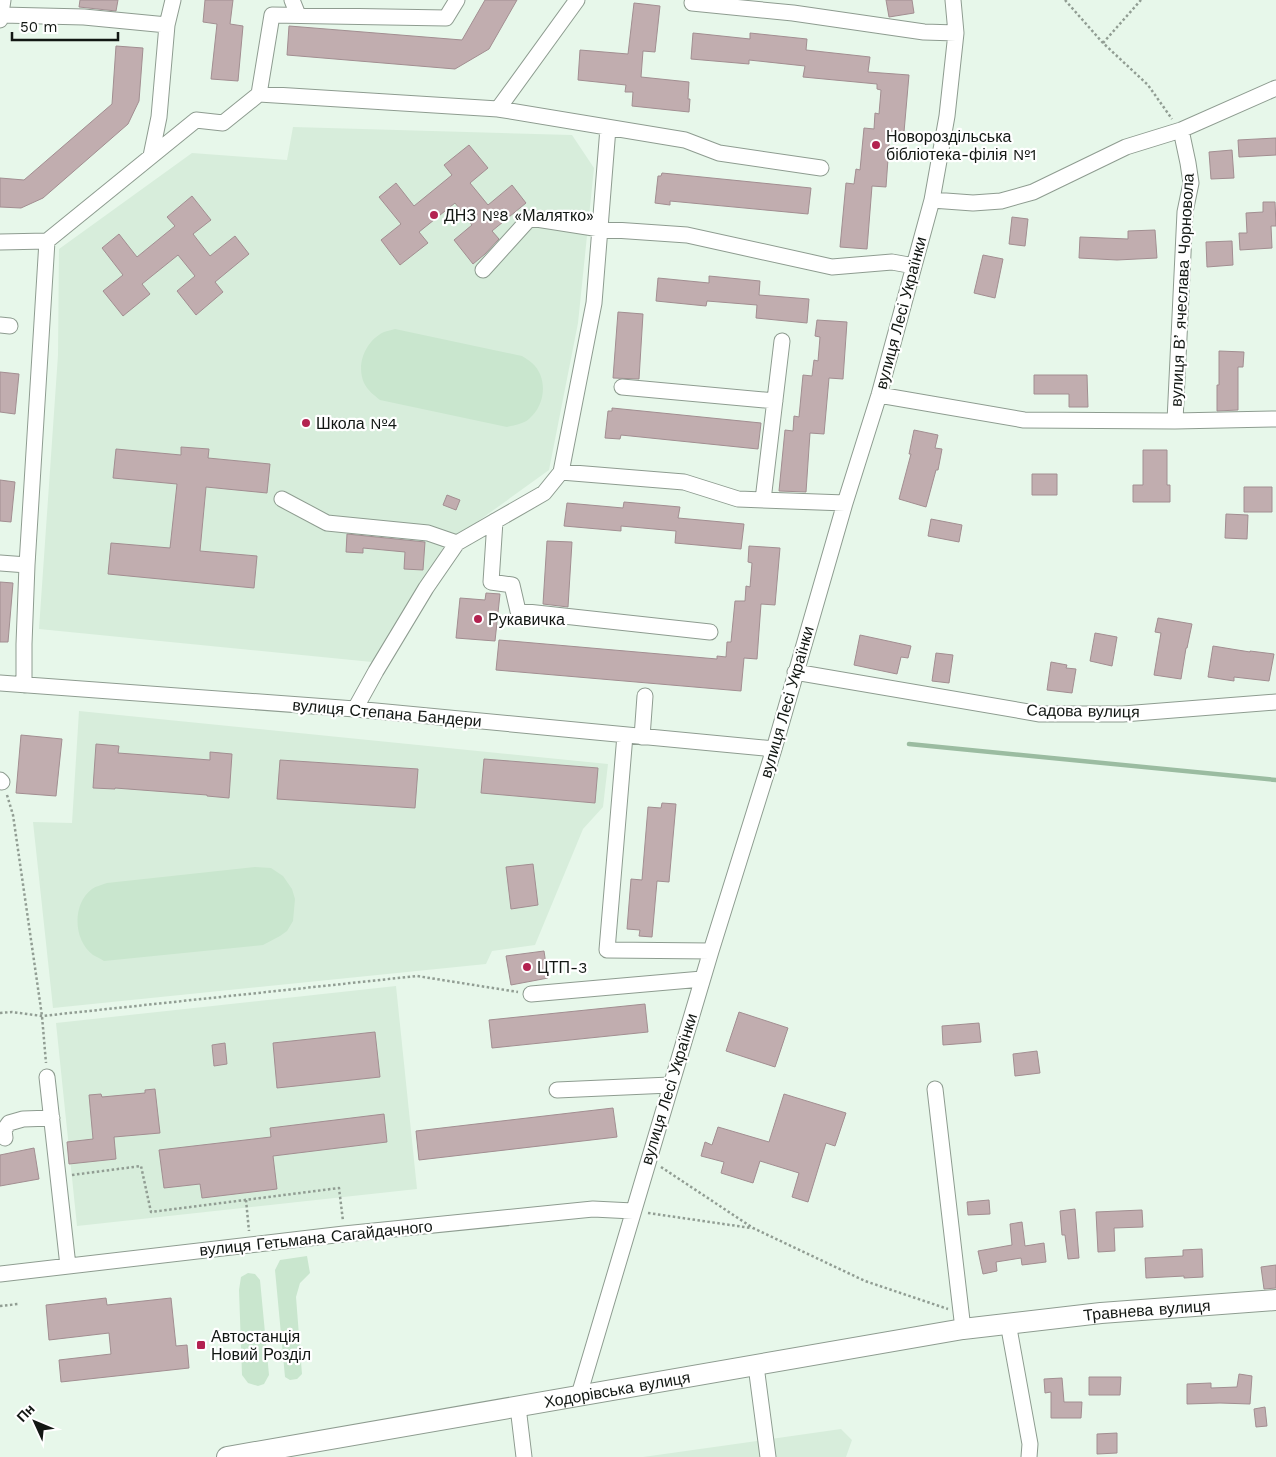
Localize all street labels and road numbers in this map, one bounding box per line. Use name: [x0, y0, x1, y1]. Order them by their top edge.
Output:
street label: вулиця Вʼячеслава Чорновола: [1166, 173, 1198, 407]
street label: вулиця Лесі Українки: [871, 235, 931, 391]
street label: вулиця Лесі Українки: [756, 624, 818, 780]
street label: вулиця Степана Бандери: [292, 695, 482, 731]
street label: Садова вулиця: [1026, 701, 1140, 721]
street label: вулиця Лесі Українки: [637, 1011, 701, 1167]
street label: вулиця Гетьмана Сагайдачного: [198, 1216, 434, 1260]
street label: Травнева вулиця: [1082, 1295, 1211, 1324]
street label: Ходорівська вулиця: [543, 1367, 692, 1411]

